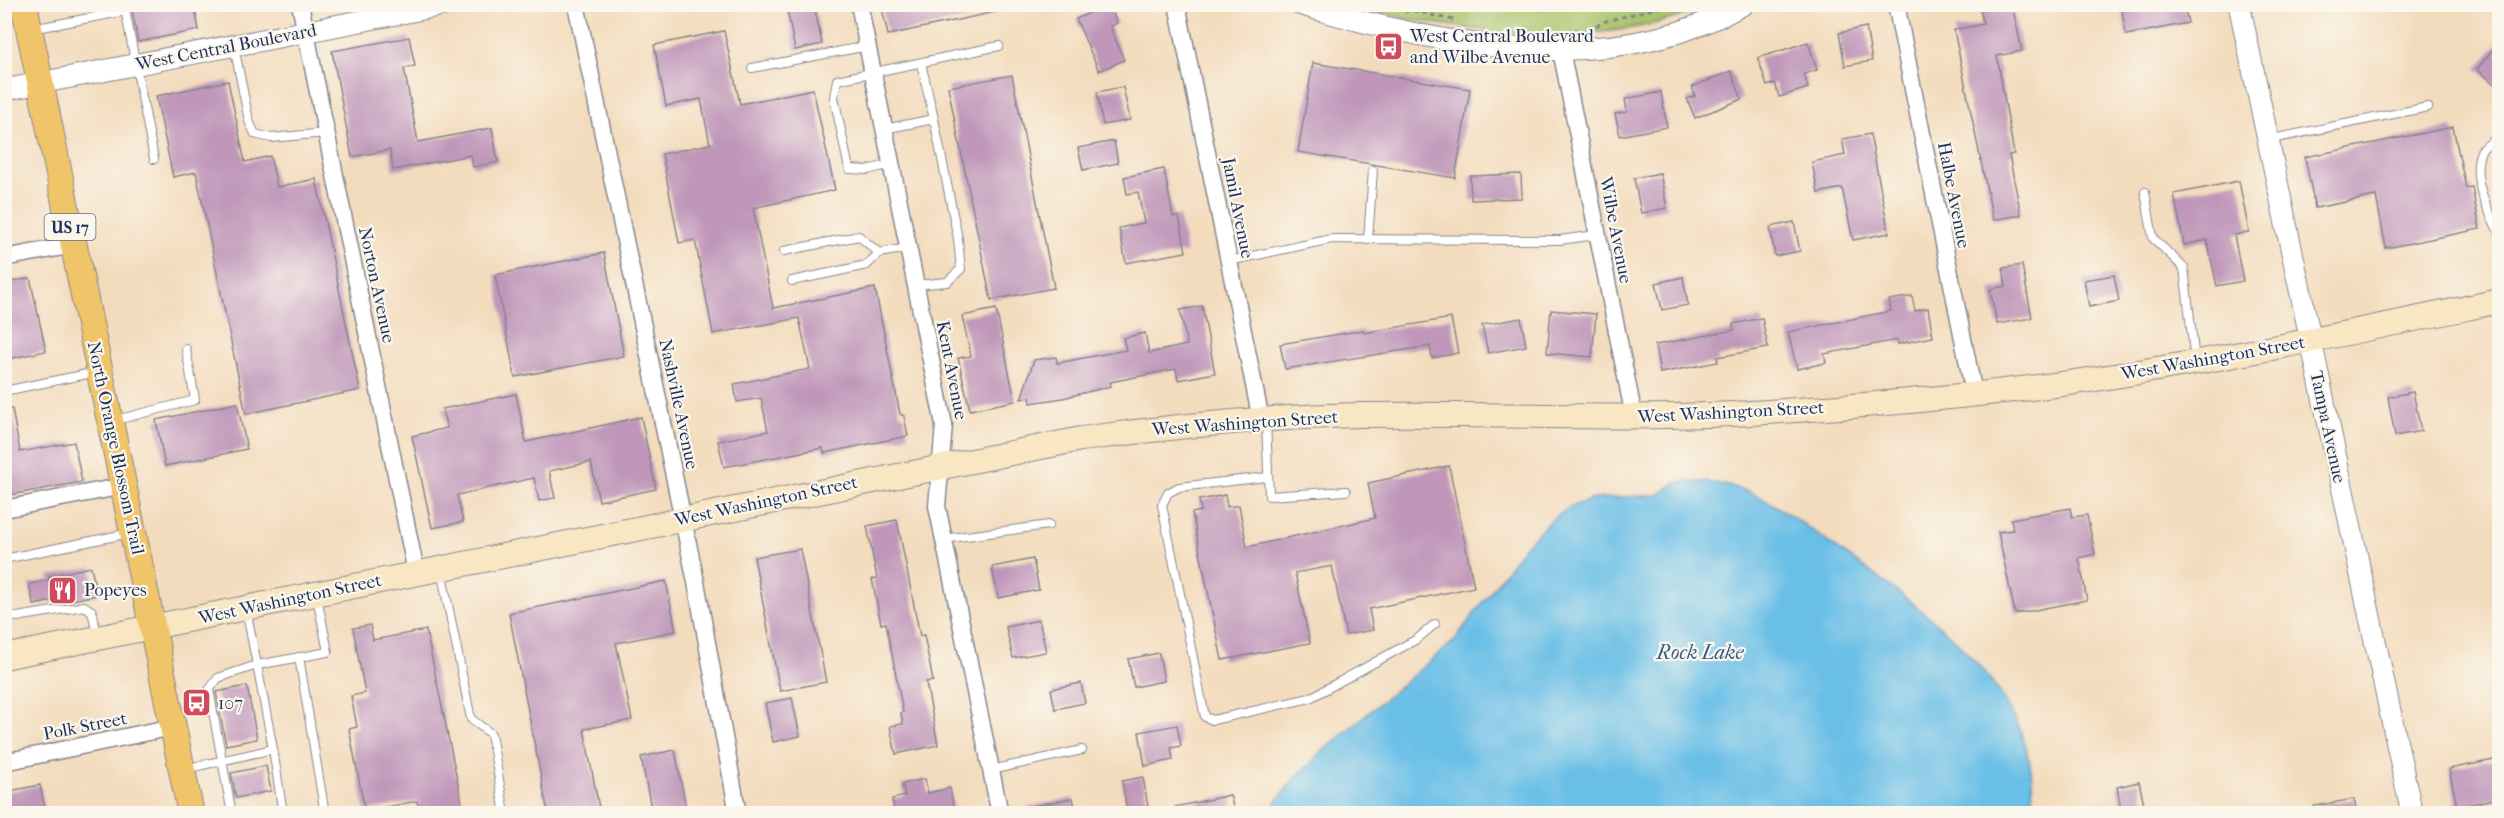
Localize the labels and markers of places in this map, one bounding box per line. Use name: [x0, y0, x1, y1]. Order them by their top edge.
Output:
place label: West Central Boulevard and Wilbe Avenue: [1409, 26, 1594, 68]
bus stop icon: West Central Boulevard and Wilbe Avenue: [1373, 30, 1405, 62]
restaurant icon: Popeyes: [47, 574, 79, 606]
place label: Popeyes: [84, 580, 147, 601]
bus stop icon: 107: [181, 687, 213, 719]
place label: 107: [218, 693, 243, 714]

